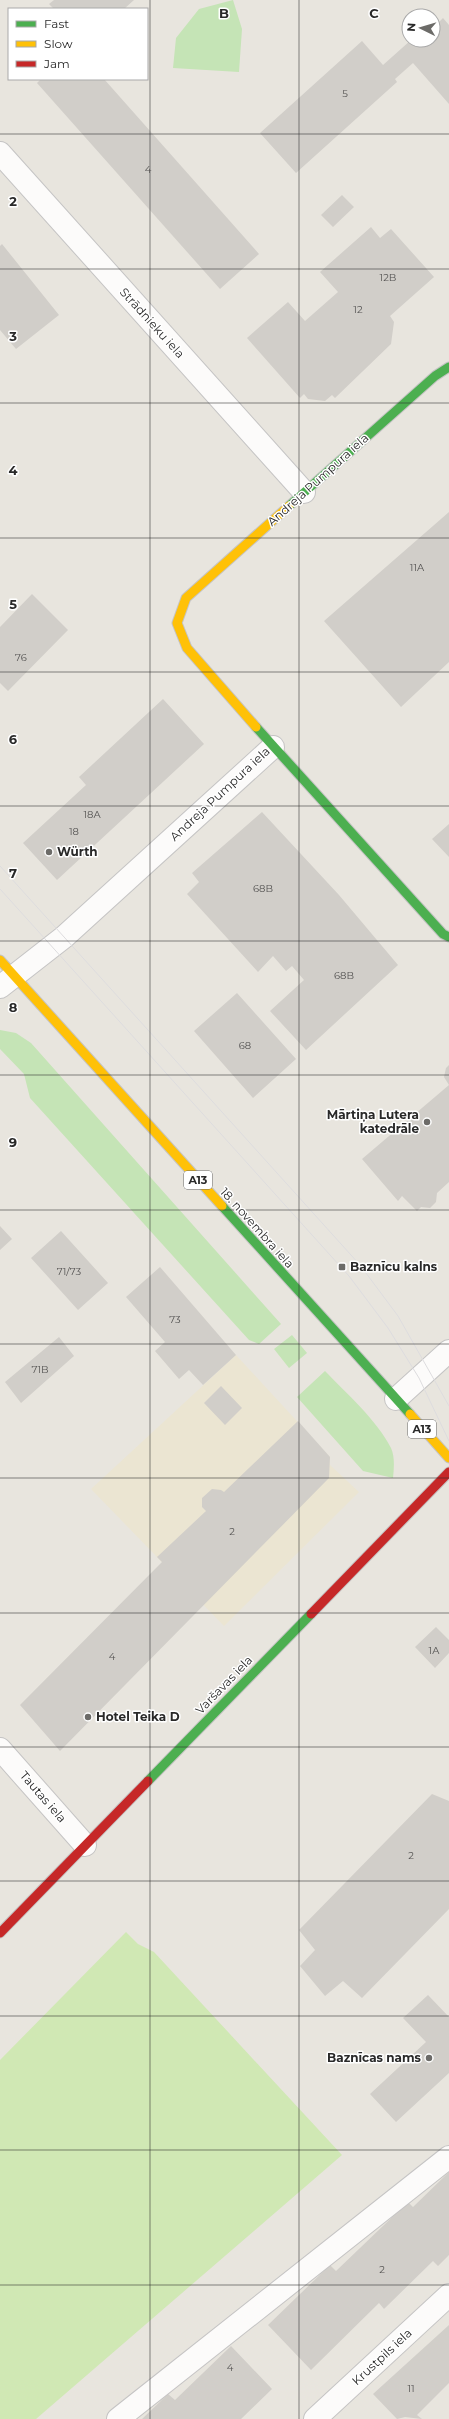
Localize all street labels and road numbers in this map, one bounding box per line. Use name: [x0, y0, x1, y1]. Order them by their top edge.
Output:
street label: Strādnieku iela: [117, 284, 188, 361]
street label: Andreja Pumpura iela: [264, 430, 371, 529]
street label: Andreja Pumpura iela: [167, 743, 273, 844]
road number: A13: [184, 1171, 212, 1189]
street label: 18. novembra iela: [217, 1184, 297, 1271]
road number: A13: [408, 1420, 436, 1438]
street label: Varšavas iela: [192, 1652, 255, 1717]
street label: Tautas iela: [17, 1768, 70, 1825]
street label: Krustpils iela: [349, 2325, 415, 2388]

